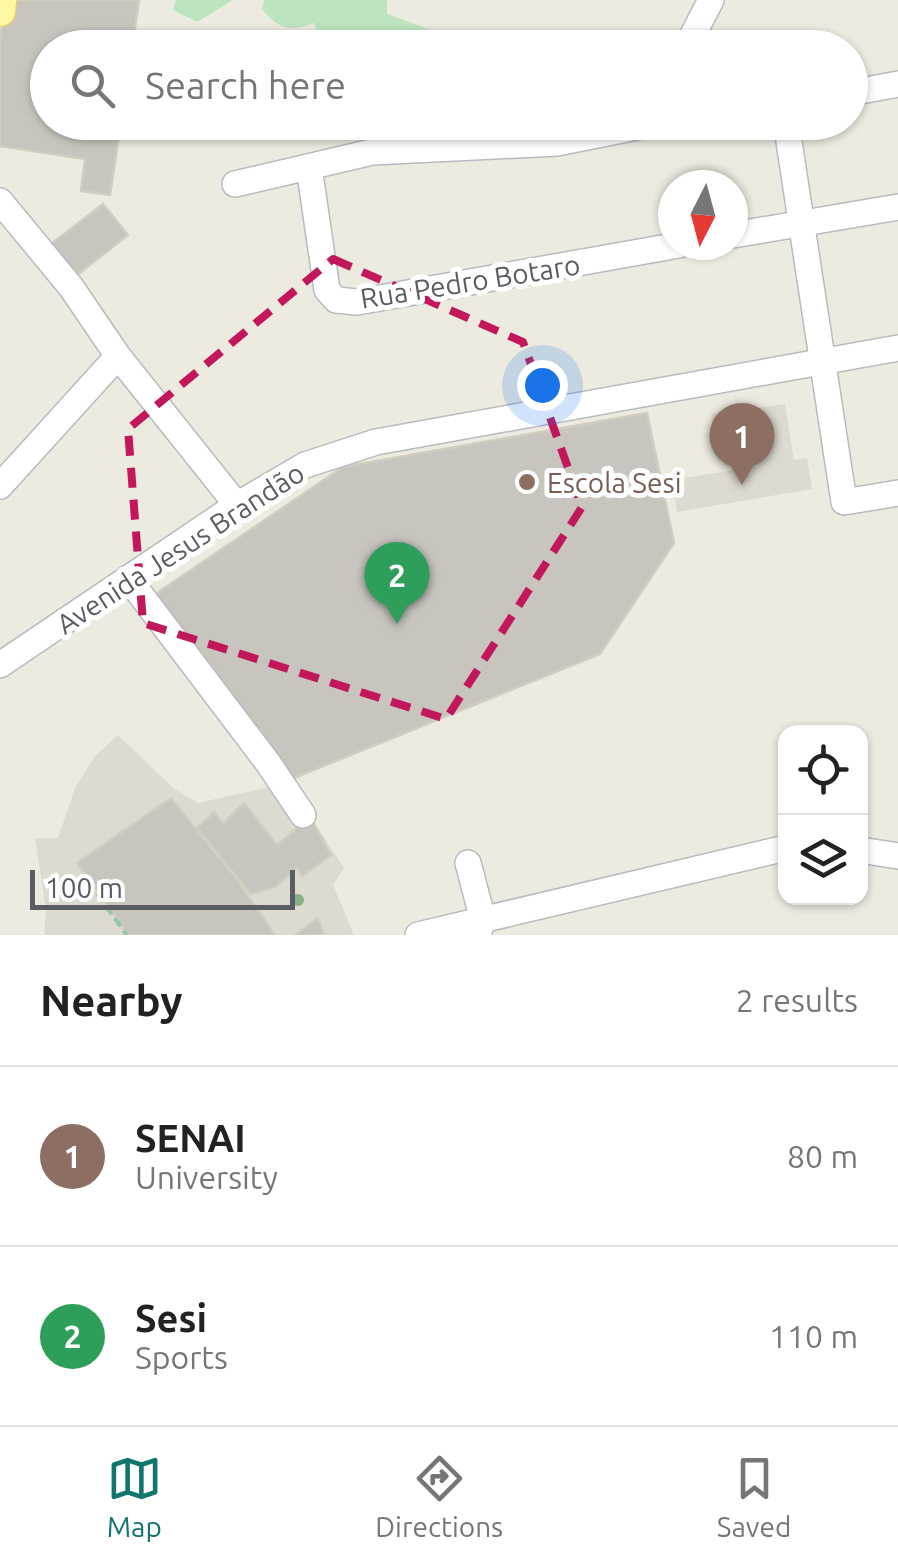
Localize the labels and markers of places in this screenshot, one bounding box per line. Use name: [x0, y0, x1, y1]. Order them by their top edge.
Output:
pin: 1: [710, 402, 774, 485]
place label: Escola Sesi: [547, 467, 681, 498]
marker: Escola Sesi: [516, 471, 538, 493]
pin: 2: [364, 542, 430, 624]

